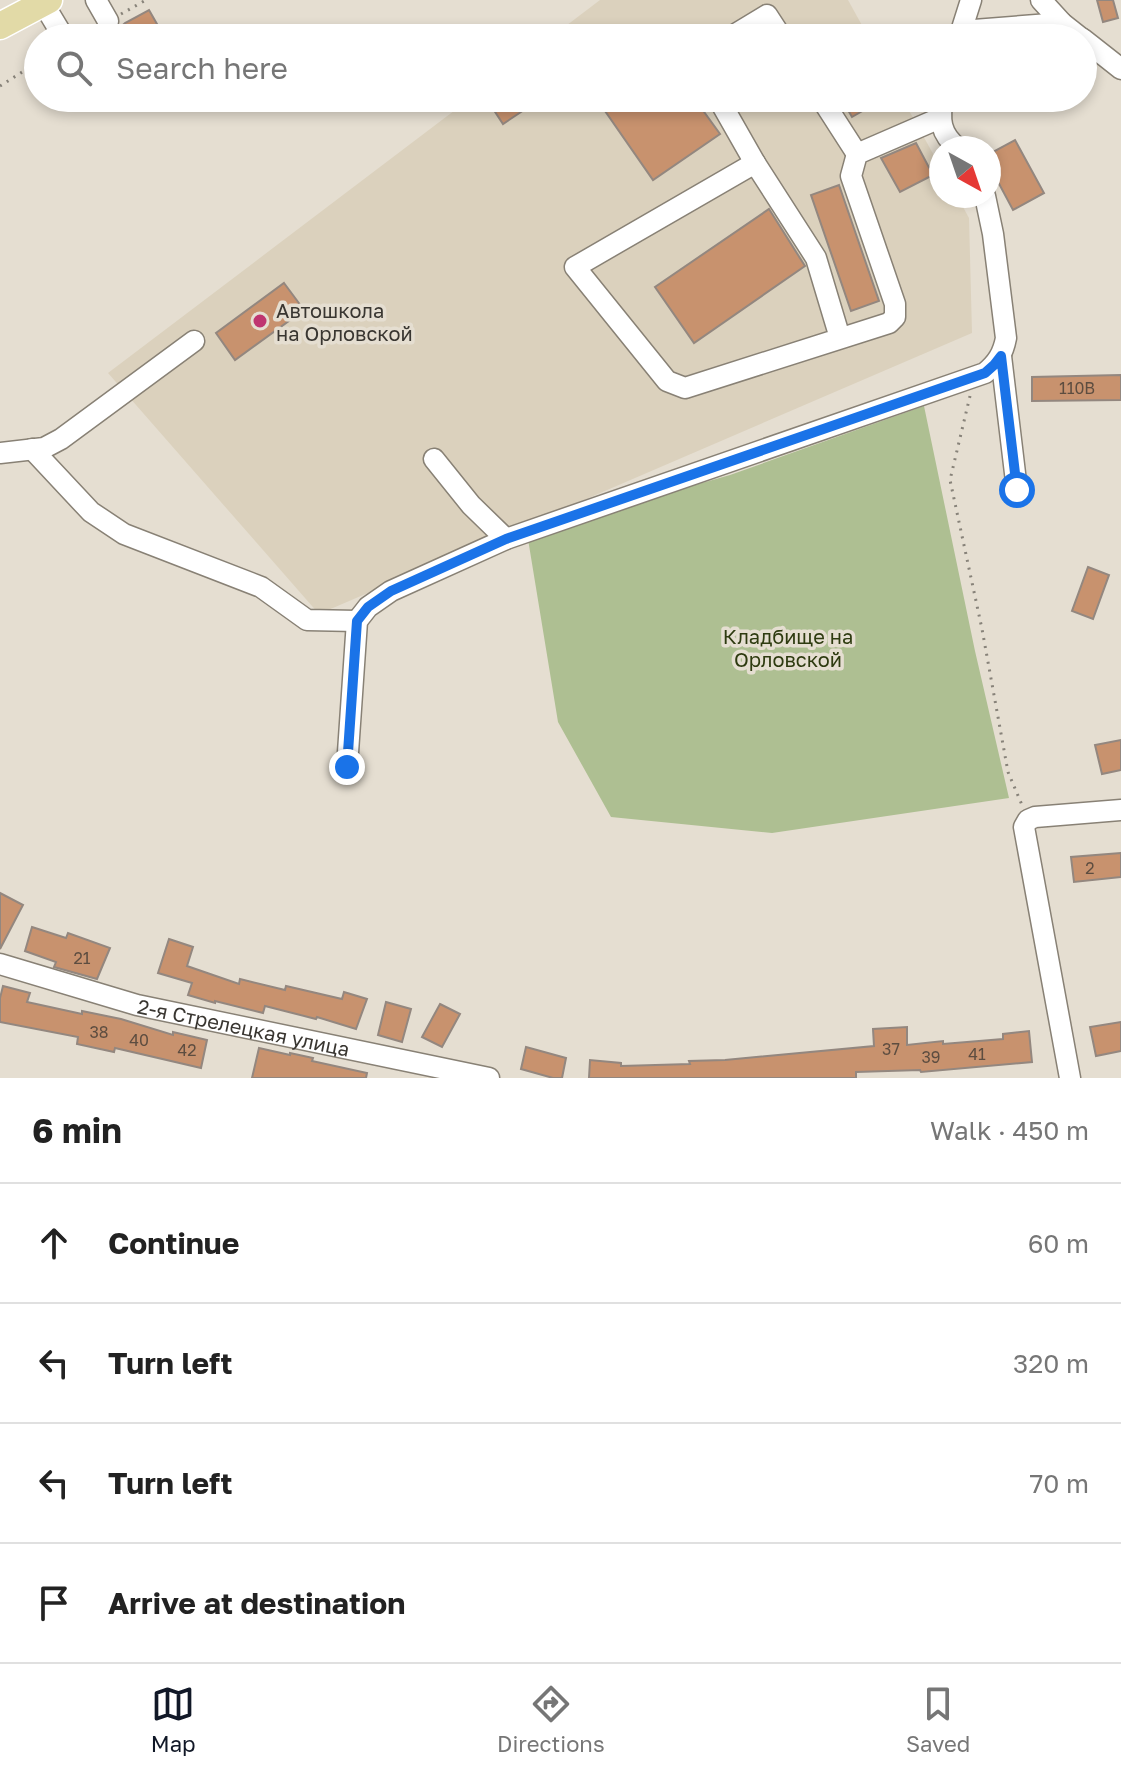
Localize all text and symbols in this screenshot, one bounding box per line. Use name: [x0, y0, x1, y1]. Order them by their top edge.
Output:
search box: [24, 24, 1097, 112]
icon: search: [52, 46, 96, 90]
text: Search here: [116, 50, 288, 86]
north arrow: [929, 136, 1001, 208]
place label: Автошкола на Орловской: [276, 298, 413, 345]
marker: Автошкола на Орловской: [251, 312, 269, 330]
house number: 110В: [1059, 378, 1095, 398]
route start: [999, 472, 1035, 508]
park label: Кладбище на Орловской: [723, 624, 853, 671]
route end: [329, 749, 365, 785]
house number: 2: [1085, 858, 1095, 878]
house number: 21: [73, 948, 91, 968]
street label: 2-я Стрелецкая улица: [135, 993, 352, 1061]
house number: 38: [89, 1022, 109, 1042]
house number: 40: [129, 1030, 149, 1050]
house number: 37: [882, 1039, 900, 1059]
house number: 42: [177, 1040, 197, 1060]
house number: 41: [968, 1044, 986, 1064]
house number: 39: [921, 1047, 941, 1067]
text: 6 min: [32, 1110, 122, 1150]
text: Walk · 450 m: [930, 1115, 1089, 1146]
icon: ahead: [32, 1221, 76, 1265]
text: Continue: [108, 1225, 239, 1261]
text: 60 m: [1028, 1228, 1089, 1259]
icon: left: [32, 1341, 76, 1385]
text: Turn left: [108, 1345, 233, 1381]
text: 320 m: [1013, 1348, 1089, 1379]
icon: left: [32, 1461, 76, 1505]
text: Turn left: [108, 1465, 233, 1501]
text: 70 m: [1030, 1468, 1089, 1499]
icon: arrive: [32, 1581, 76, 1625]
text: Arrive at destination: [108, 1585, 405, 1621]
tab: Map: [151, 1682, 196, 1757]
tab: Directions: [497, 1682, 605, 1757]
tab: Saved: [906, 1682, 970, 1757]

